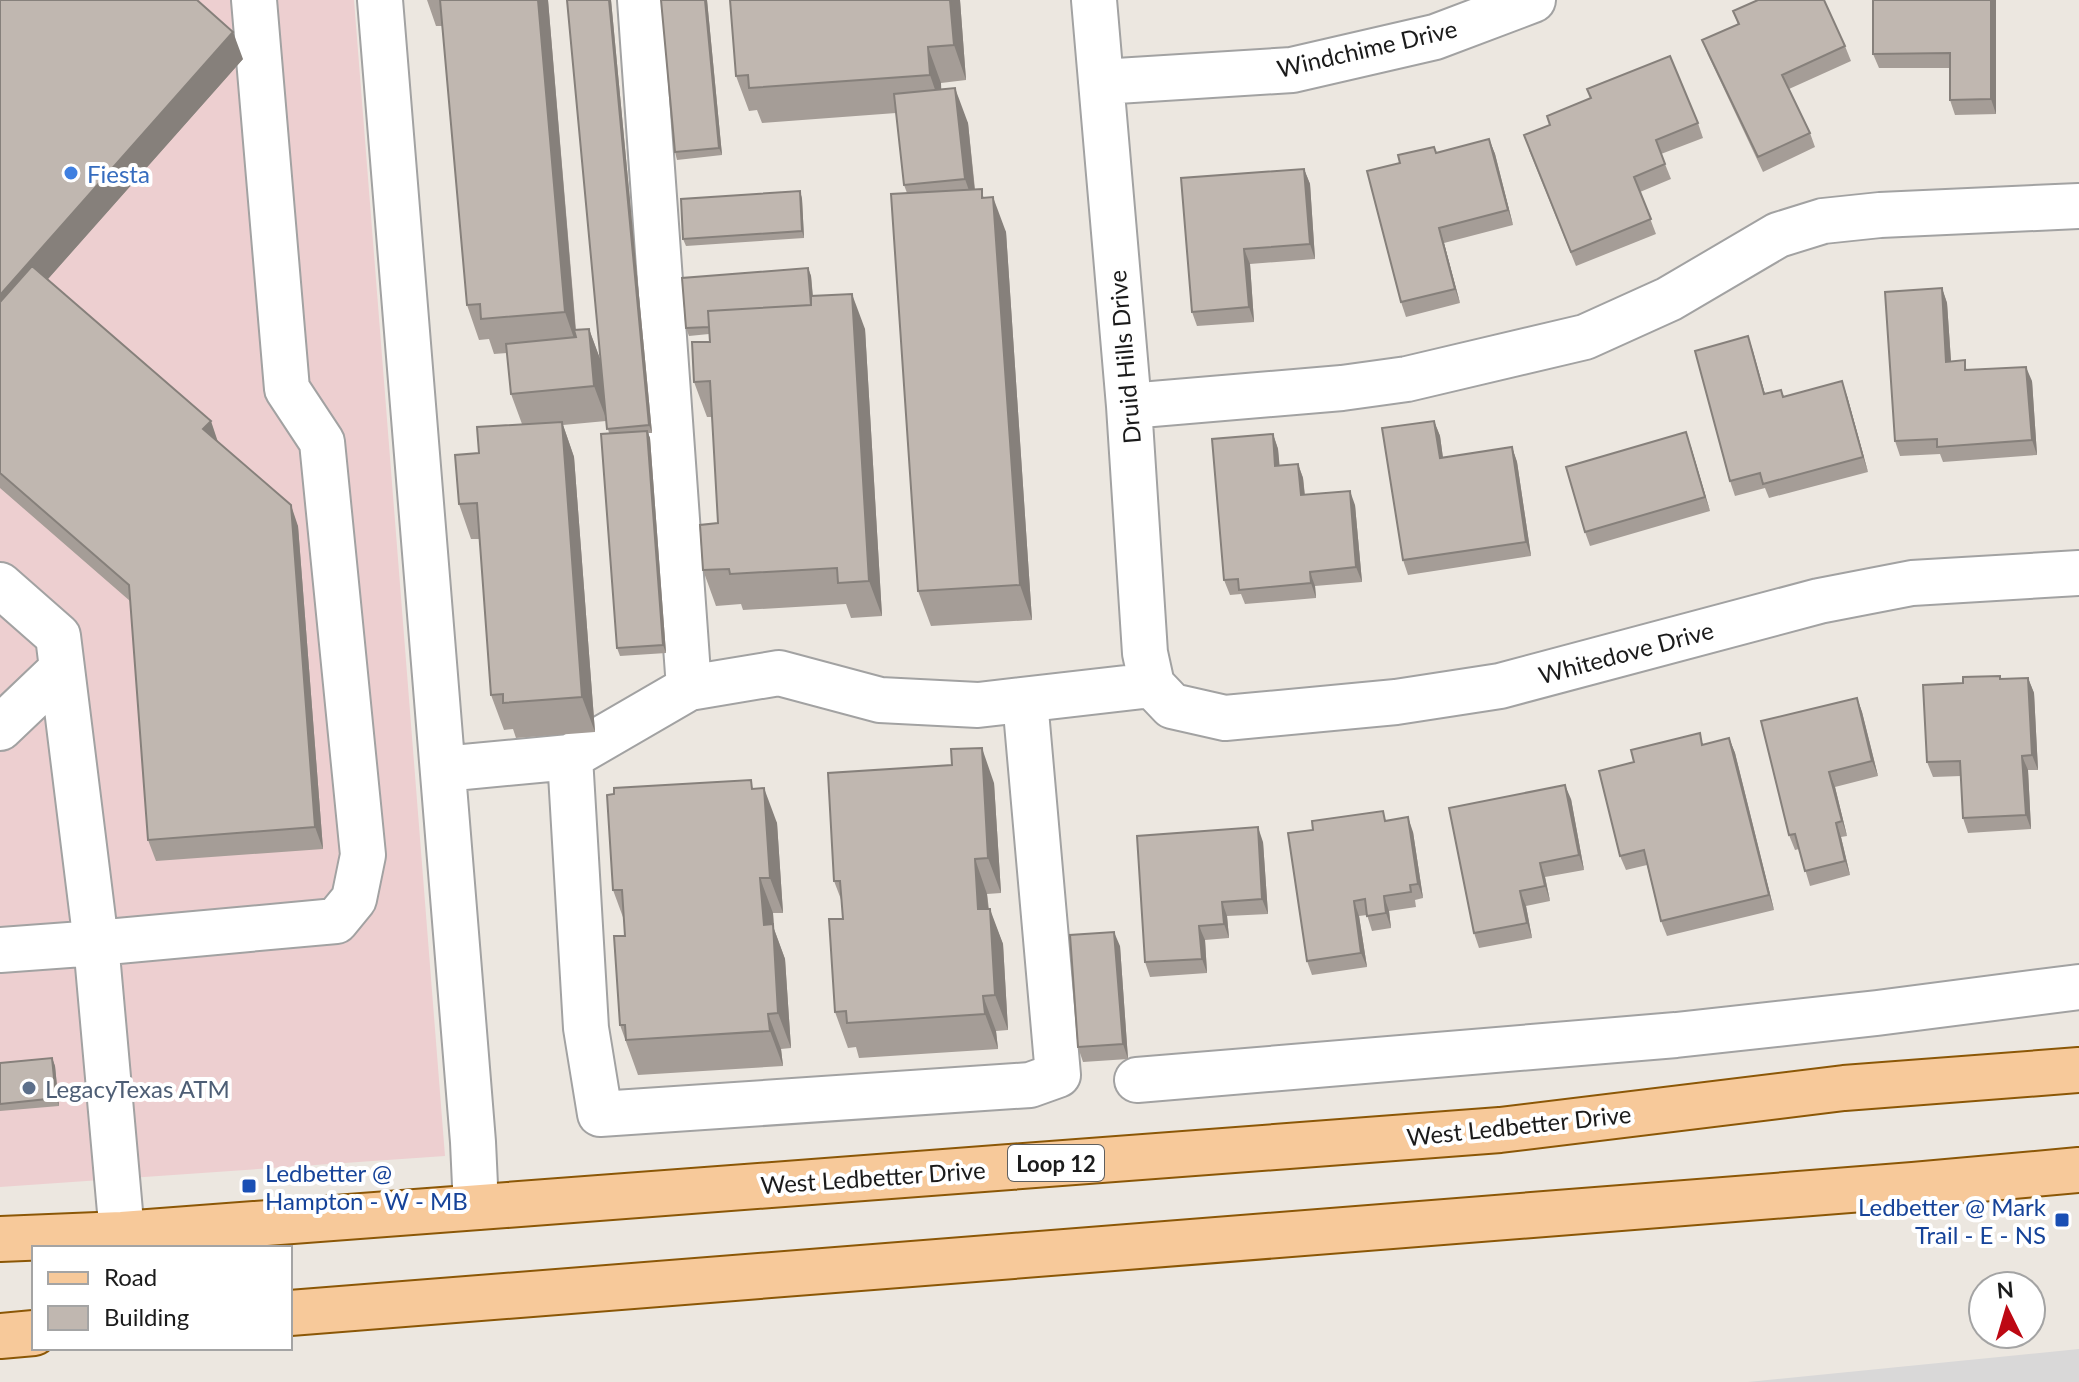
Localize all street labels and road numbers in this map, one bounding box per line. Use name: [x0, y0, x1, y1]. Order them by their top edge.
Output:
street label: Windchime Drive: [1274, 13, 1460, 83]
street label: Druid Hills Drive: [1102, 269, 1146, 445]
street label: Whitedove Drive: [1535, 615, 1717, 689]
street label: West Ledbetter Drive: [1405, 1099, 1633, 1151]
road number: Loop 12: [1008, 1145, 1104, 1181]
street label: West Ledbetter Drive: [760, 1155, 986, 1199]

